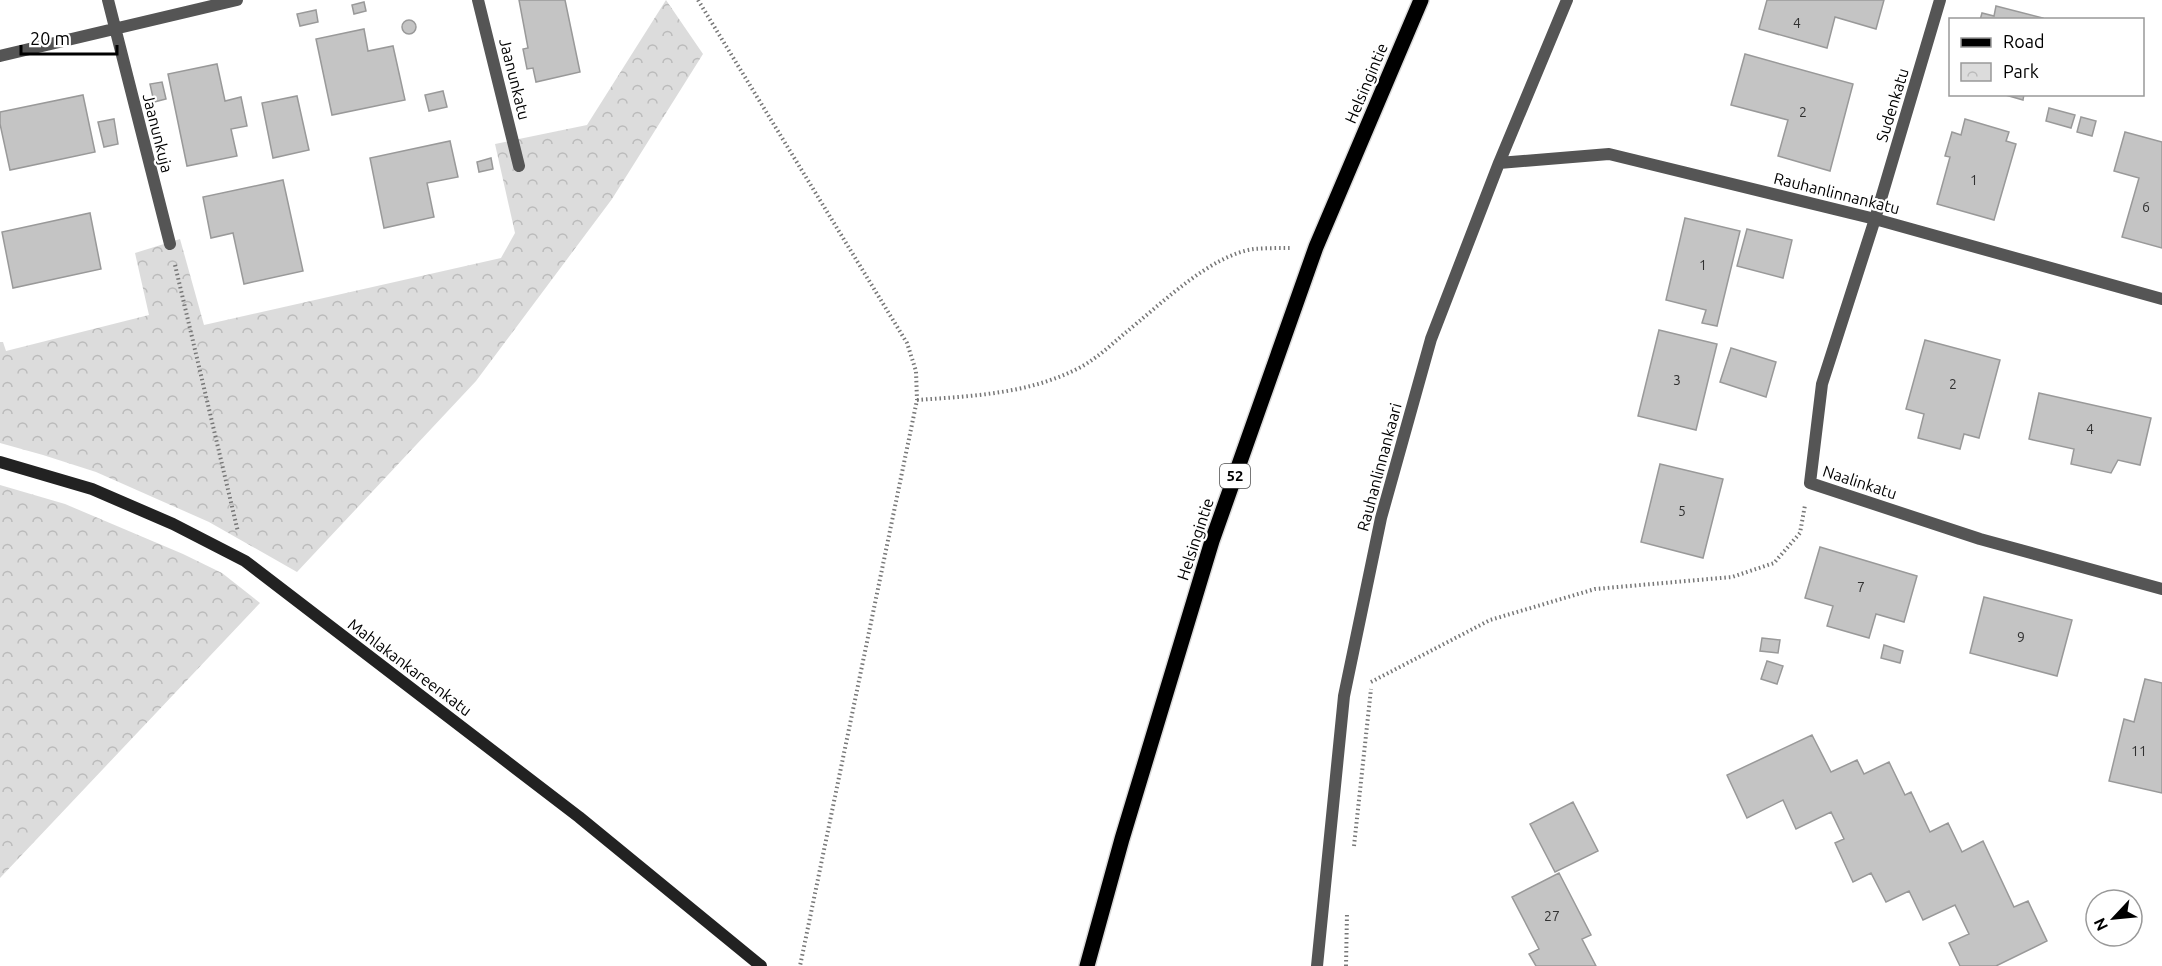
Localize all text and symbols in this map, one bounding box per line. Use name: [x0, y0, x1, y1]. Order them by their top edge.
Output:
house number: 4: [1793, 15, 1801, 31]
scale bar: [21, 18, 117, 56]
legend: [1949, 18, 2144, 96]
text: 20 m: [30, 28, 70, 48]
text: Road: [2003, 31, 2045, 51]
street label: Jaanunkatu: [496, 36, 534, 122]
street label: Helsingintie: [1341, 40, 1391, 126]
text: Park: [2003, 61, 2039, 81]
street label: Sudenkatu: [1872, 66, 1912, 144]
street label: Jaanunkuja: [139, 92, 177, 174]
house number: 2: [1799, 104, 1807, 120]
street label: Rauhanlinnankatu: [1772, 169, 1902, 217]
house number: 1: [1970, 172, 1978, 188]
house number: 6: [2142, 199, 2150, 215]
house number: 1: [1699, 257, 1707, 273]
house number: 3: [1673, 372, 1681, 388]
house number: 2: [1949, 376, 1957, 392]
street label: Rauhanlinnankaari: [1353, 401, 1405, 533]
house number: 4: [2086, 421, 2094, 437]
street label: Naalinkatu: [1821, 462, 1899, 502]
road number: 52: [1220, 464, 1250, 488]
street label: Helsingintie: [1173, 496, 1217, 582]
house number: 5: [1678, 503, 1686, 519]
house number: 7: [1857, 579, 1865, 595]
street label: Mahlakankareenkatu: [345, 615, 475, 719]
house number: 9: [2017, 629, 2025, 645]
house number: 11: [2131, 743, 2147, 759]
north arrow: [2084, 888, 2144, 948]
house number: 27: [1544, 908, 1560, 924]
text: N: [2090, 915, 2111, 934]

